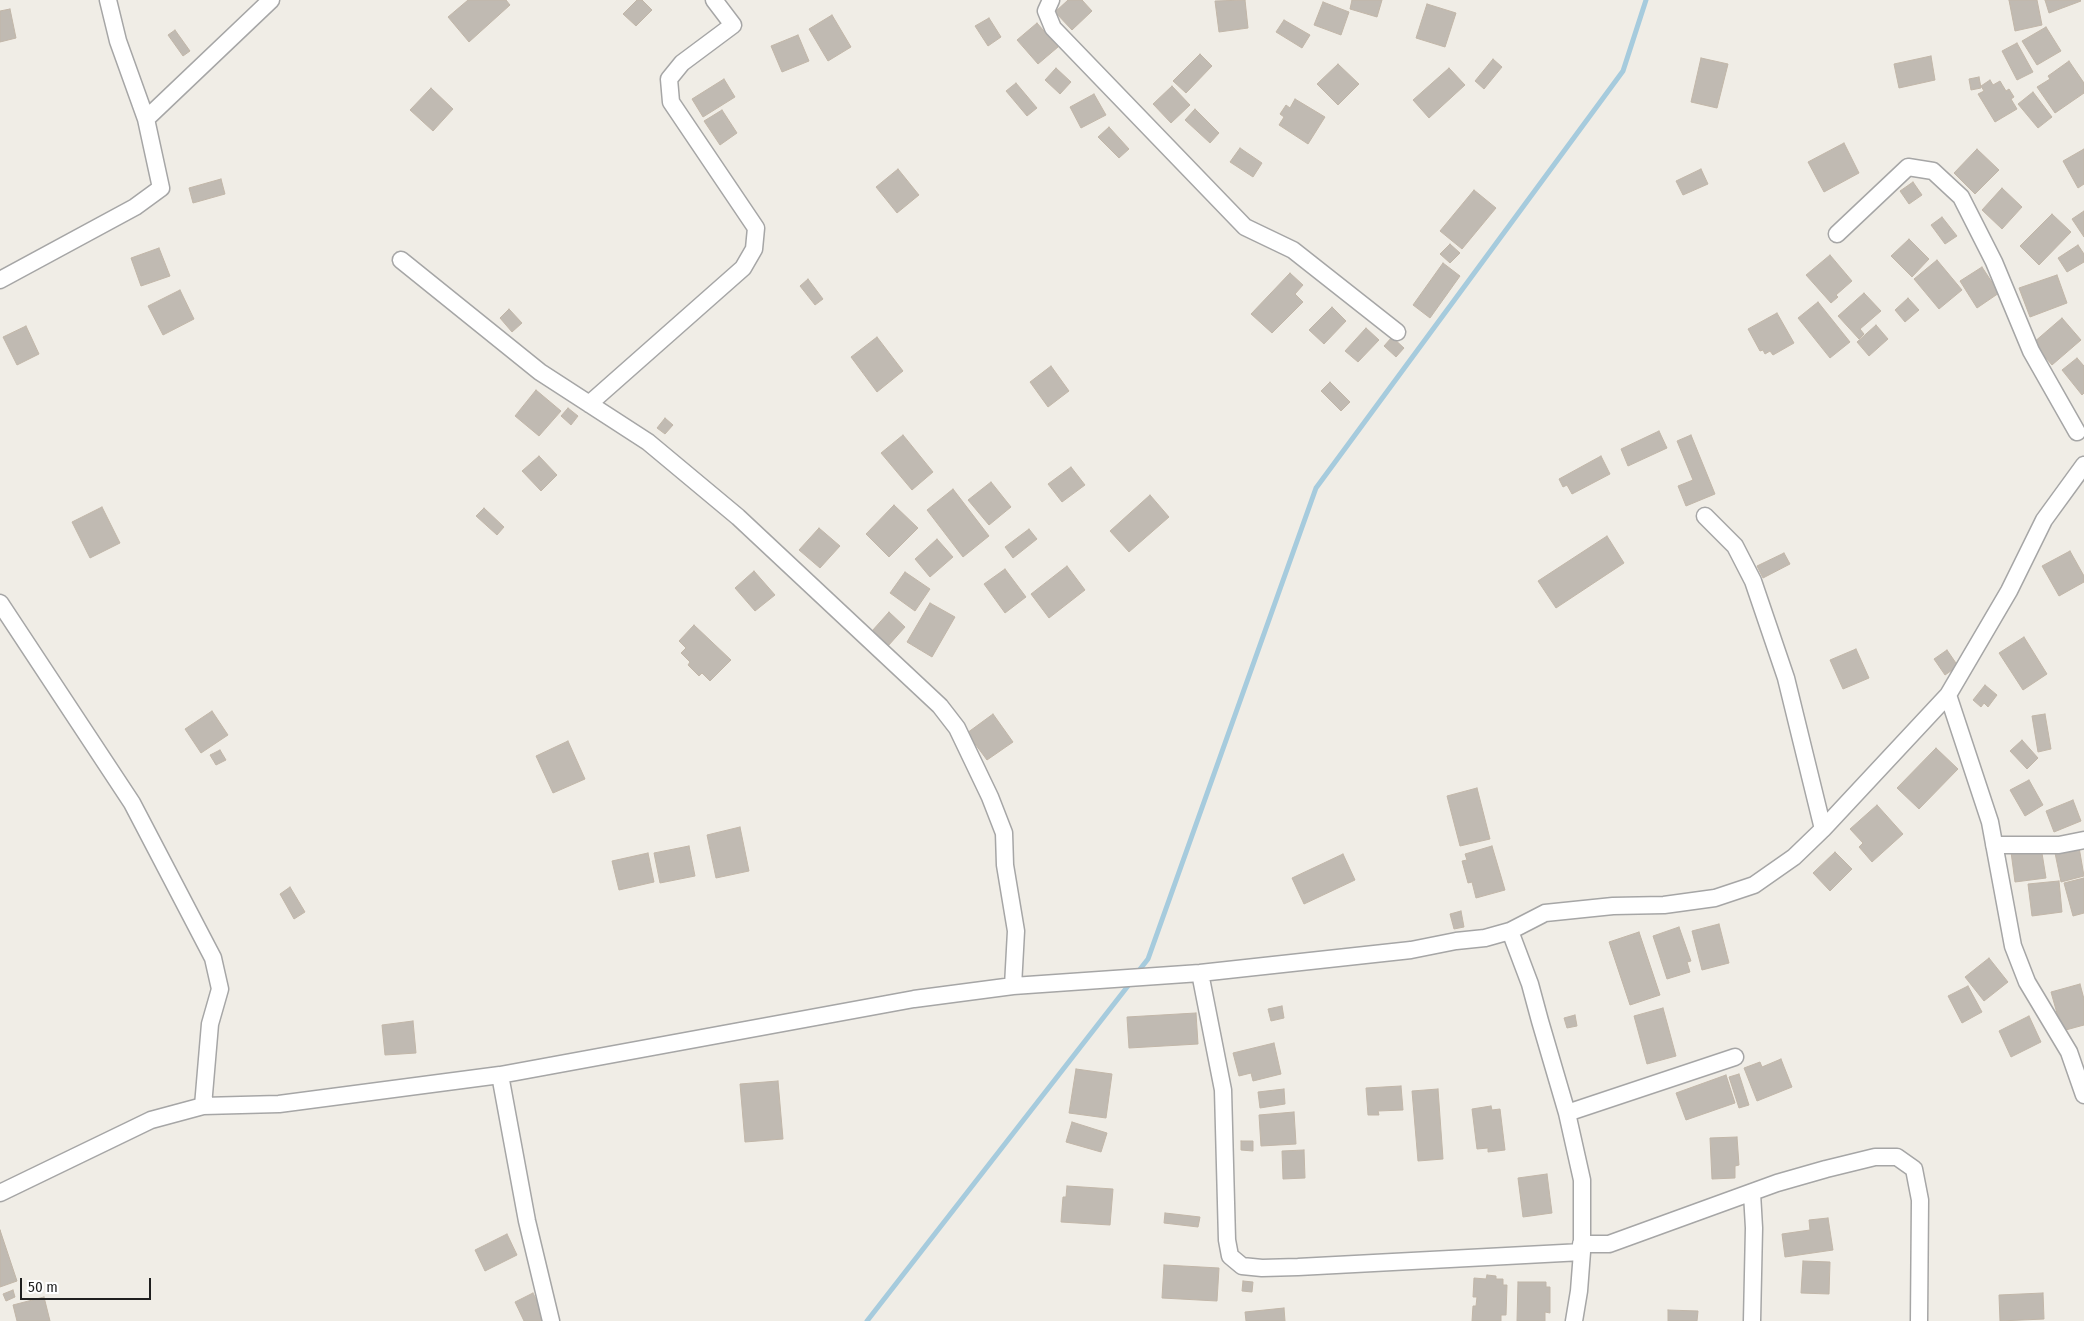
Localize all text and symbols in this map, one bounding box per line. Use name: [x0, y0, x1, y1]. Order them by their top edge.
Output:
scale bar: [22, 1268, 154, 1300]
text: 50 m: [28, 1278, 58, 1296]

